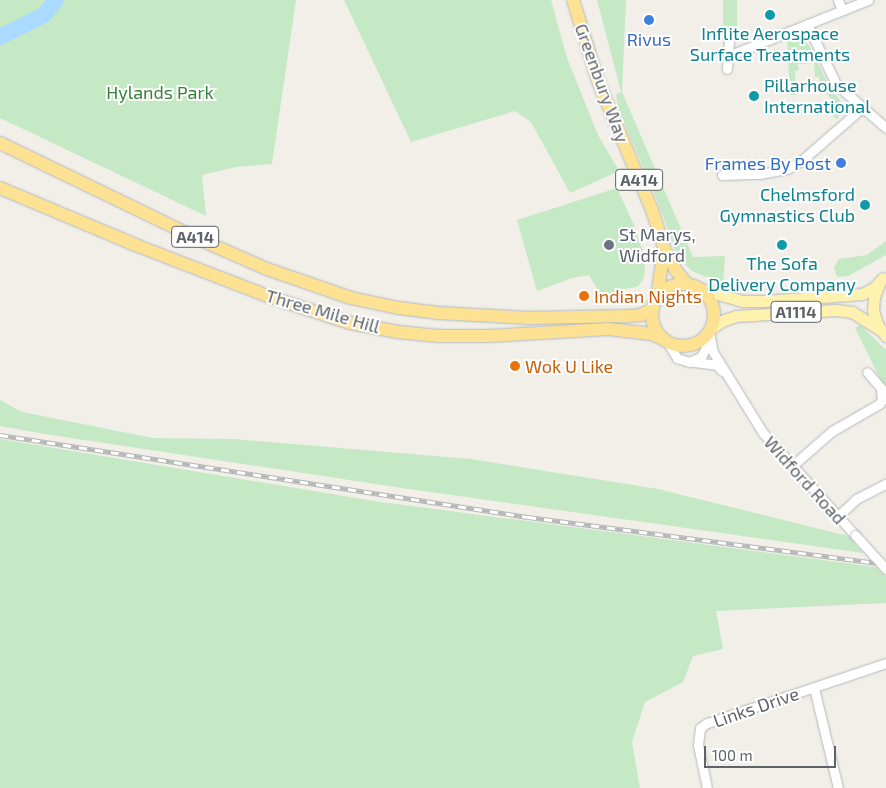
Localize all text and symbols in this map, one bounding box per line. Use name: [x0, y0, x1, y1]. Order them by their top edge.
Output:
marker: Inflite Aerospace Surface Treatments: [764, 9, 776, 21]
marker: Rivus: [643, 14, 655, 26]
street label: Greenbury Way: [570, 20, 634, 146]
place label: Inflite Aerospace Surface Treatments: [690, 23, 850, 66]
place label: Rivus: [627, 28, 671, 50]
place label: Pillarhouse International: [764, 75, 870, 118]
park label: Hylands Park: [106, 81, 214, 103]
marker: Pillarhouse International: [748, 90, 760, 102]
place label: Frames By Post: [704, 152, 831, 174]
marker: Frames By Post: [835, 157, 847, 169]
road number: A414: [614, 166, 664, 194]
place label: Chelmsford Gymnastics Club: [720, 184, 855, 226]
marker: Chelmsford Gymnastics Club: [859, 199, 871, 211]
road number: A414: [170, 223, 220, 250]
place label: St Marys, Widford: [619, 224, 696, 266]
marker: St Marys, Widford: [603, 239, 615, 251]
marker: The Sofa Delivery Company: [776, 239, 788, 251]
place label: The Sofa Delivery Company: [708, 253, 856, 296]
street label: Three Mile Hill: [263, 284, 383, 338]
place label: Indian Nights: [594, 285, 702, 307]
marker: Indian Nights: [578, 290, 590, 302]
road number: A1114: [770, 298, 822, 326]
place label: Wok U Like: [525, 355, 613, 377]
marker: Wok U Like: [509, 360, 521, 372]
street label: Widford Road: [760, 431, 850, 529]
street label: Links Drive: [710, 682, 802, 732]
scale bar: [706, 736, 838, 768]
text: 100 m: [712, 746, 753, 764]

